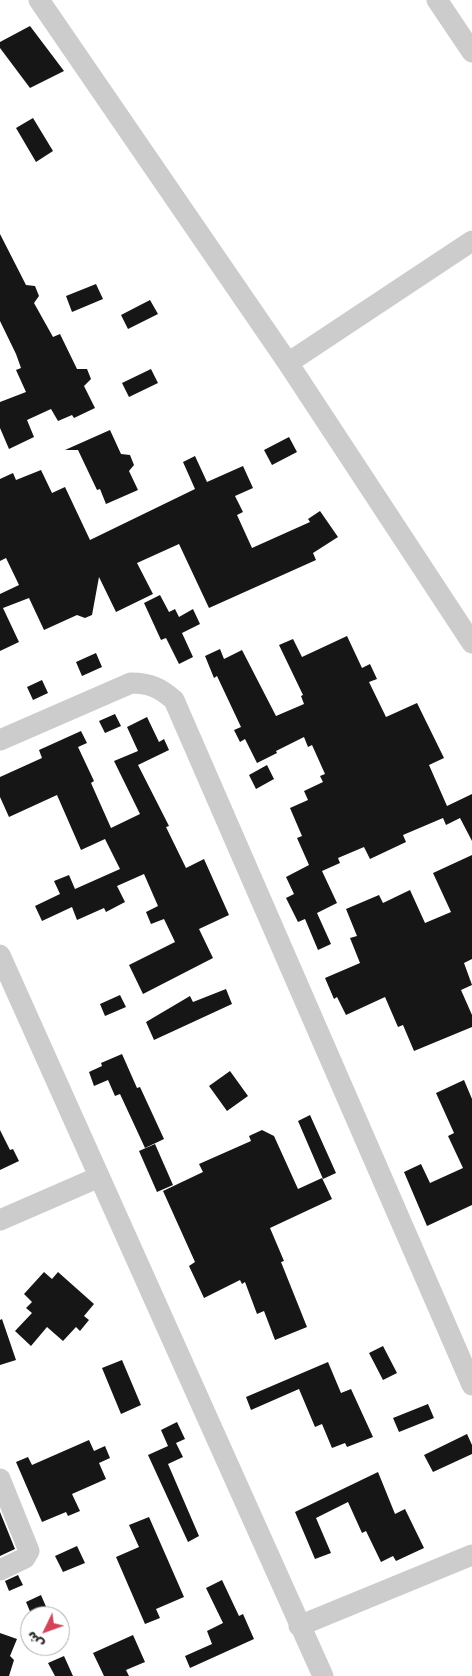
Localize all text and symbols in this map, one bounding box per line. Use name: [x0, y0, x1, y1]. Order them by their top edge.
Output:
north arrow: [20, 1606, 70, 1656]
text: ش: [22, 1628, 47, 1653]

